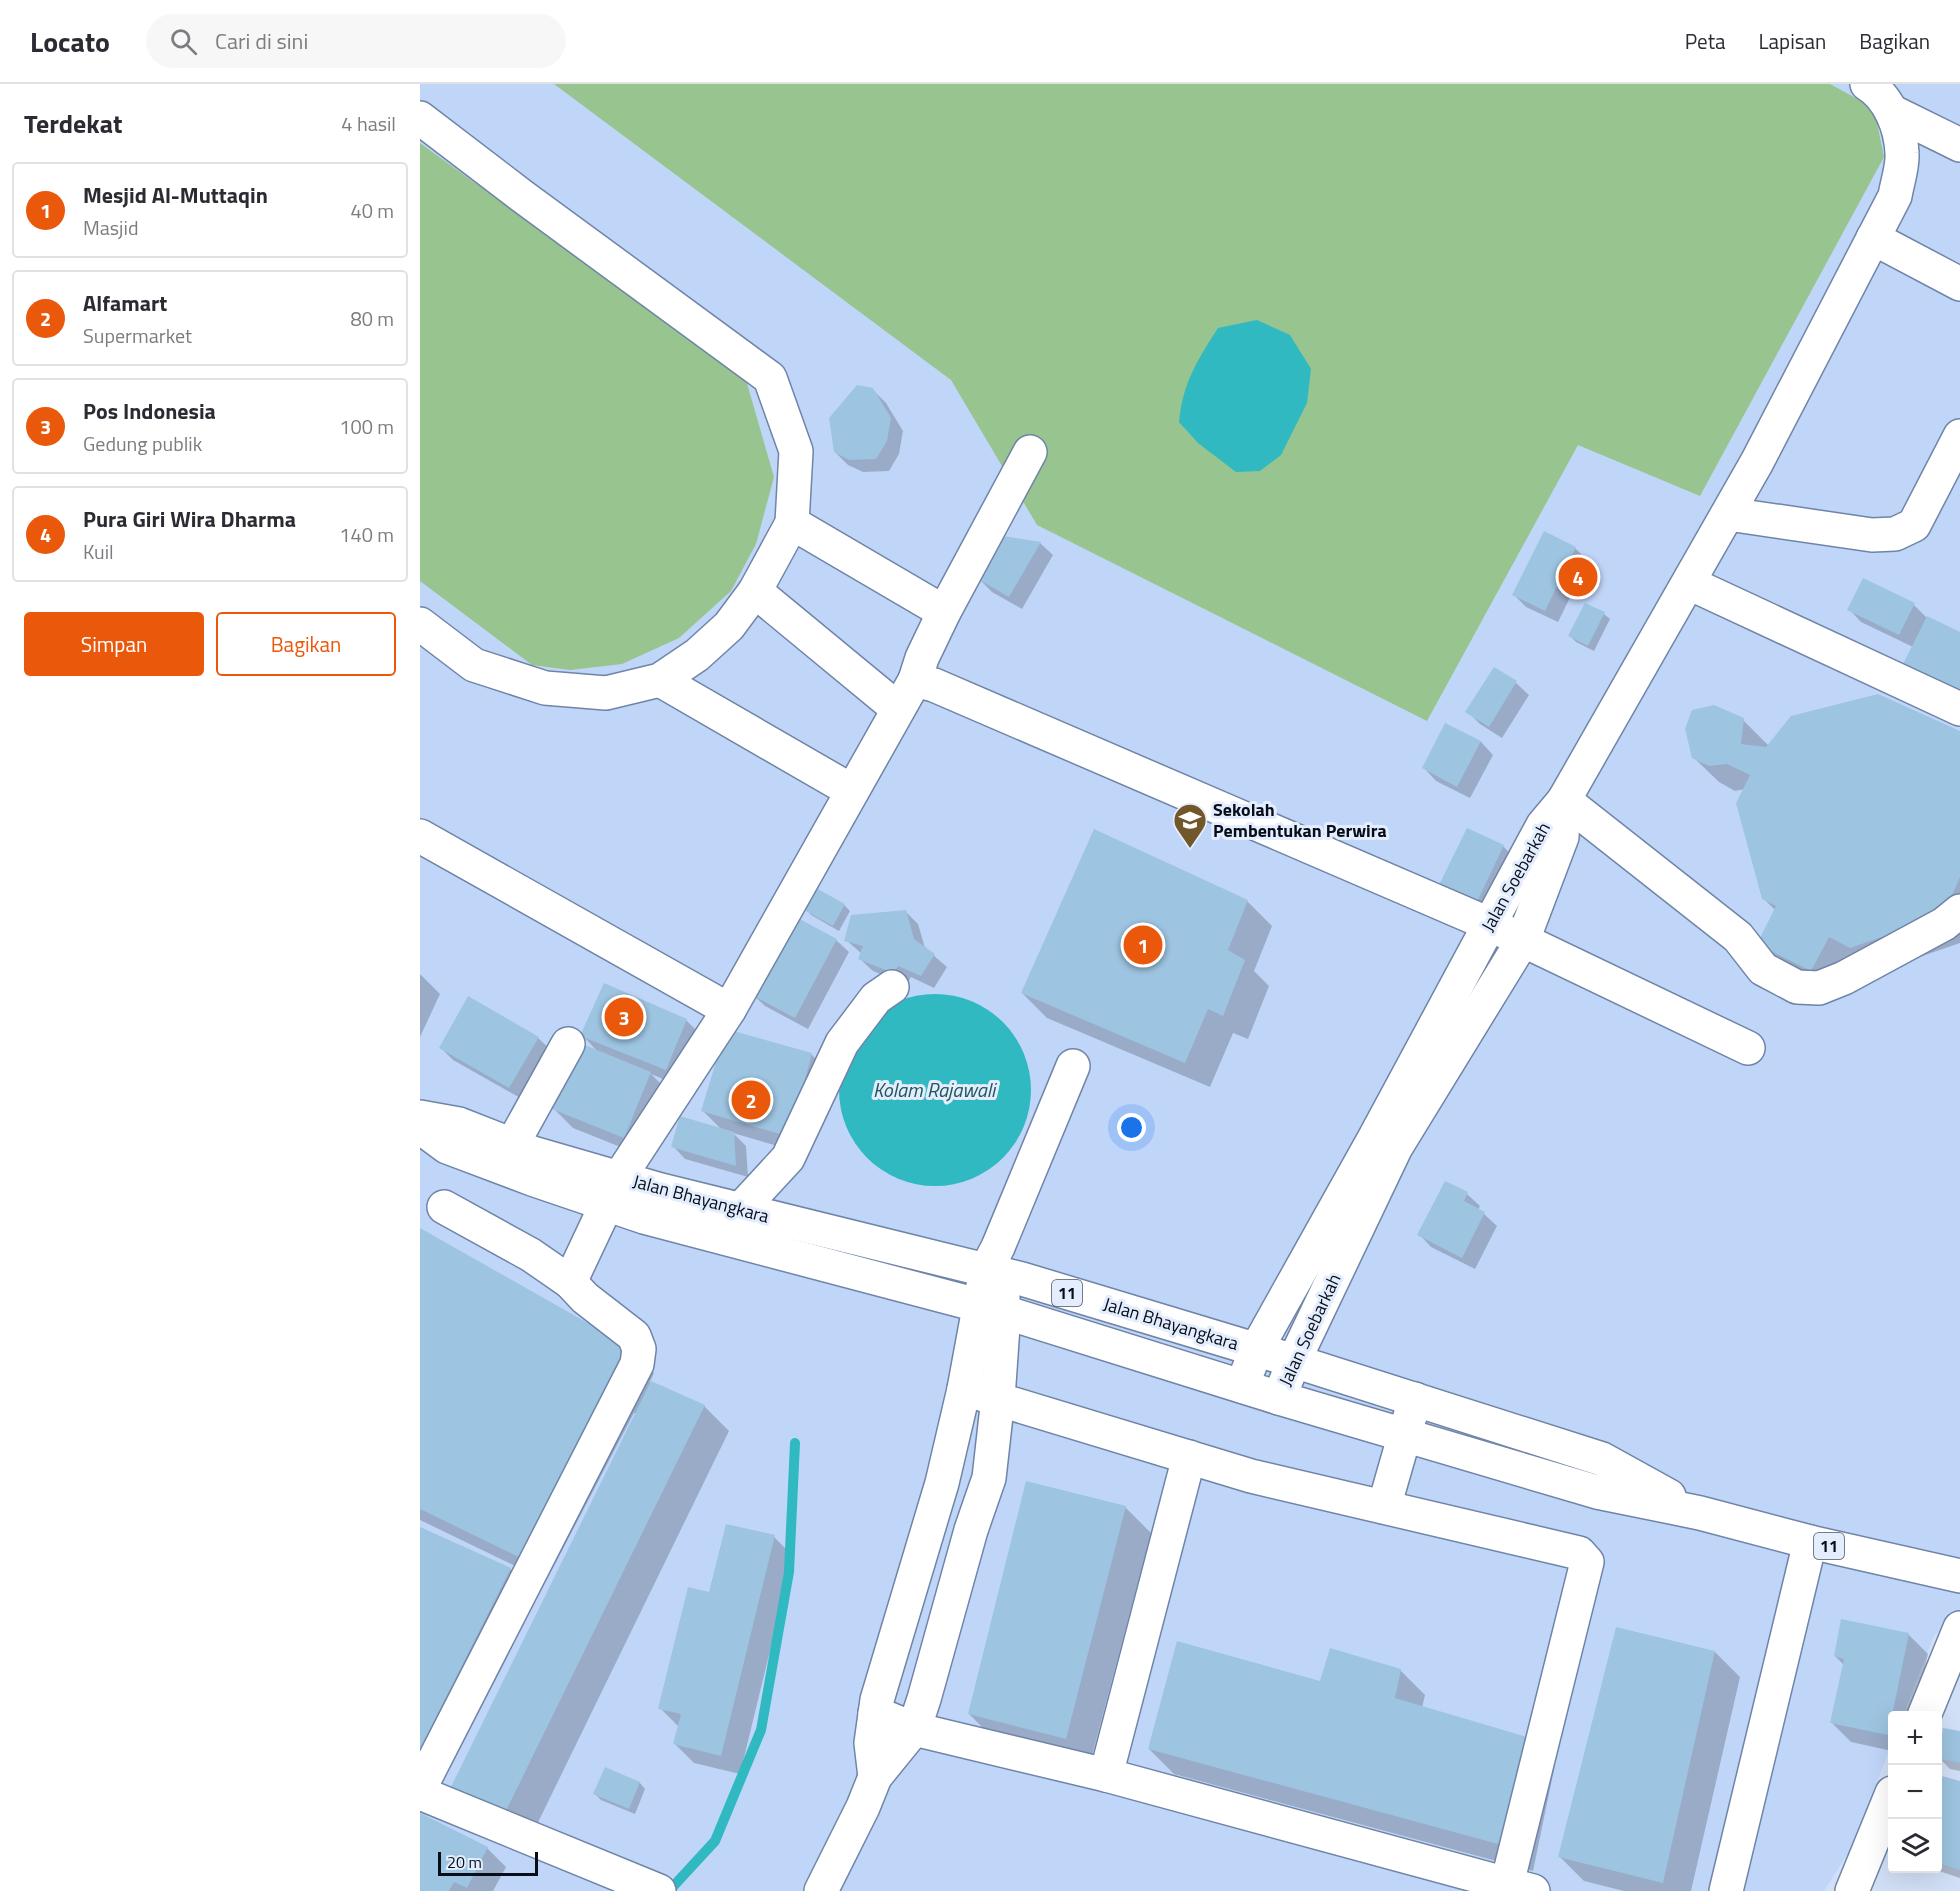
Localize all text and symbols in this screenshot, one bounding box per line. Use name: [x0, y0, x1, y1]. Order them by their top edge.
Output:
search box: [146, 14, 566, 68]
text: Locato: [30, 20, 110, 63]
text: Cari di sini: [215, 24, 308, 58]
icon: search: [167, 25, 200, 58]
text: Peta: [1685, 25, 1726, 57]
text: Lapisan: [1759, 25, 1826, 57]
text: Bagikan: [1859, 25, 1930, 57]
text: Terdekat: [24, 104, 123, 143]
text: 4 hasil: [341, 108, 396, 139]
text: Mesjid Al-Muttaqin: [83, 178, 268, 212]
text: 1: [40, 195, 51, 226]
text: 40 m: [350, 195, 394, 226]
text: Masjid: [83, 212, 138, 243]
text: Alfamart: [83, 286, 167, 320]
text: 2: [40, 303, 51, 334]
text: 80 m: [350, 303, 394, 334]
text: Supermarket: [83, 320, 192, 351]
text: Pos Indonesia: [83, 394, 216, 428]
text: 3: [40, 411, 51, 442]
text: 100 m: [339, 411, 394, 442]
text: Gedung publik: [83, 428, 202, 459]
text: Pura Giri Wira Dharma: [83, 502, 296, 536]
text: 4: [40, 519, 51, 550]
text: 140 m: [339, 519, 394, 550]
text: Kuil: [83, 536, 114, 567]
pin: 4: [1558, 554, 1598, 600]
button: Simpan: [24, 612, 204, 676]
button: Bagikan: [216, 612, 396, 676]
place label: Sekolah Pembentukan Perwira: [1213, 796, 1387, 844]
school or university icon: Sekolah Pembentukan Perwira: [1172, 802, 1208, 849]
street label: Jalan Soebarkah: [1474, 817, 1557, 936]
pin: 1: [1124, 922, 1162, 968]
pin: 3: [604, 994, 644, 1040]
water label: Kolam Rajawali: [873, 1074, 998, 1105]
pin: 2: [732, 1078, 770, 1122]
your location: [1117, 1113, 1146, 1142]
street label: Jalan Bhayangkara: [630, 1167, 772, 1230]
street label: Jalan Soebarkah: [1272, 1269, 1347, 1390]
road number: 11: [1052, 1280, 1082, 1306]
street label: Jalan Bhayangkara: [1100, 1290, 1242, 1357]
road number: 11: [1814, 1533, 1844, 1559]
map controls: [1888, 1711, 1942, 1873]
button: +: [1888, 1711, 1942, 1765]
button: −: [1888, 1765, 1942, 1819]
button: layers: [1888, 1819, 1942, 1873]
scale bar: [438, 1849, 538, 1876]
text: 20 m: [447, 1850, 482, 1874]

